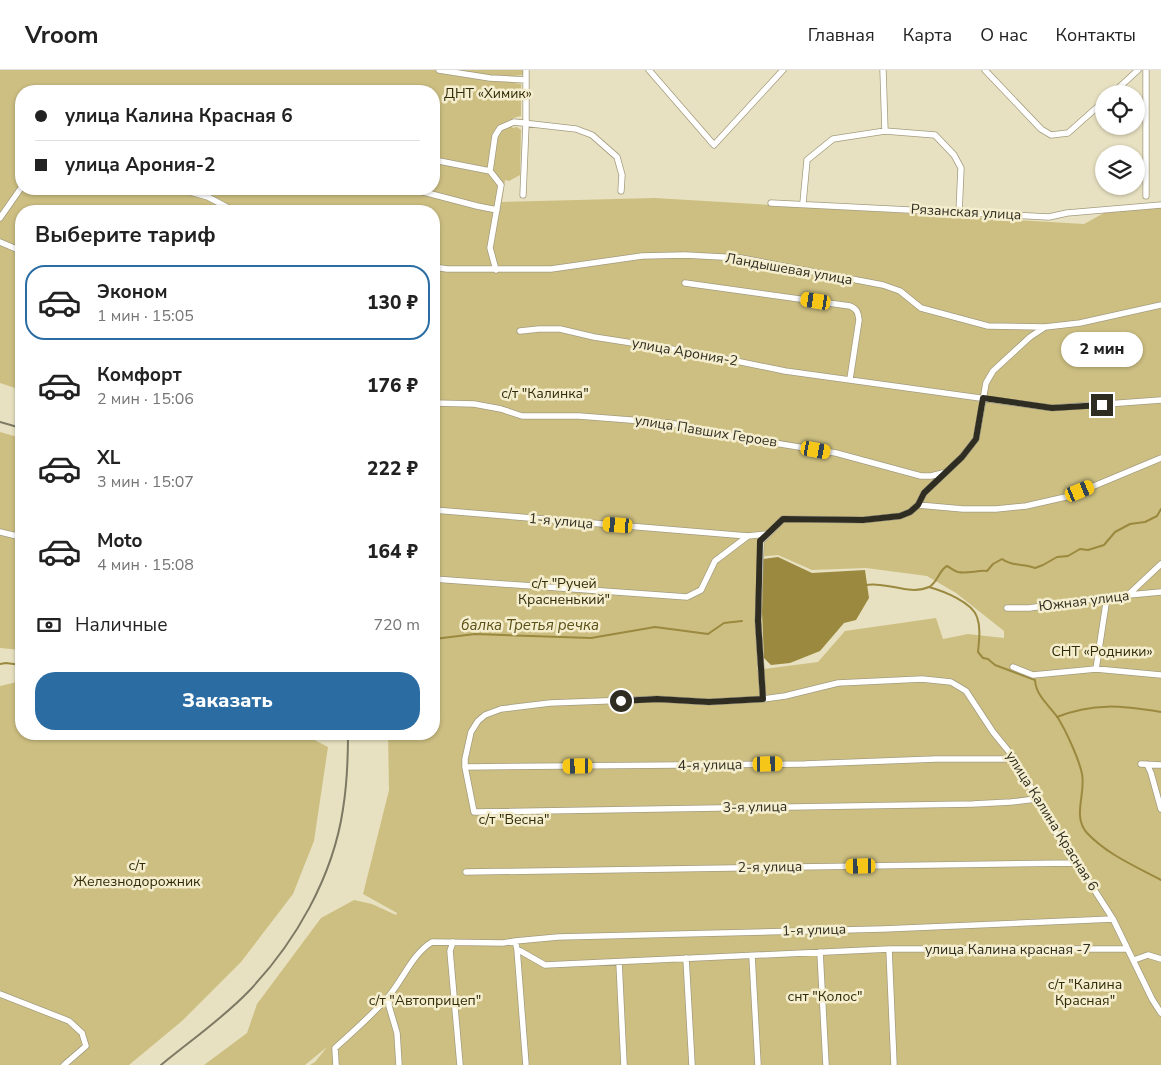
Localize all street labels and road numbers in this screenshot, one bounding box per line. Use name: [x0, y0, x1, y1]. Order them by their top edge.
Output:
street label: Рязанская улица: [910, 200, 1022, 224]
street label: Ландышевая улица: [724, 248, 854, 290]
street label: улица Арония-2: [630, 333, 740, 371]
street label: улица Павших Героев: [633, 410, 779, 452]
street label: 1-я улица: [528, 509, 594, 533]
street label: Южная улица: [1038, 586, 1130, 616]
street label: улица Калина Красная 6: [1001, 747, 1103, 895]
street label: 4-я улица: [678, 755, 742, 775]
street label: 3-я улица: [723, 797, 787, 817]
street label: 2-я улица: [738, 857, 802, 877]
street label: 1-я улица: [781, 919, 847, 941]
street label: улица Калина красная -7: [925, 940, 1091, 959]

